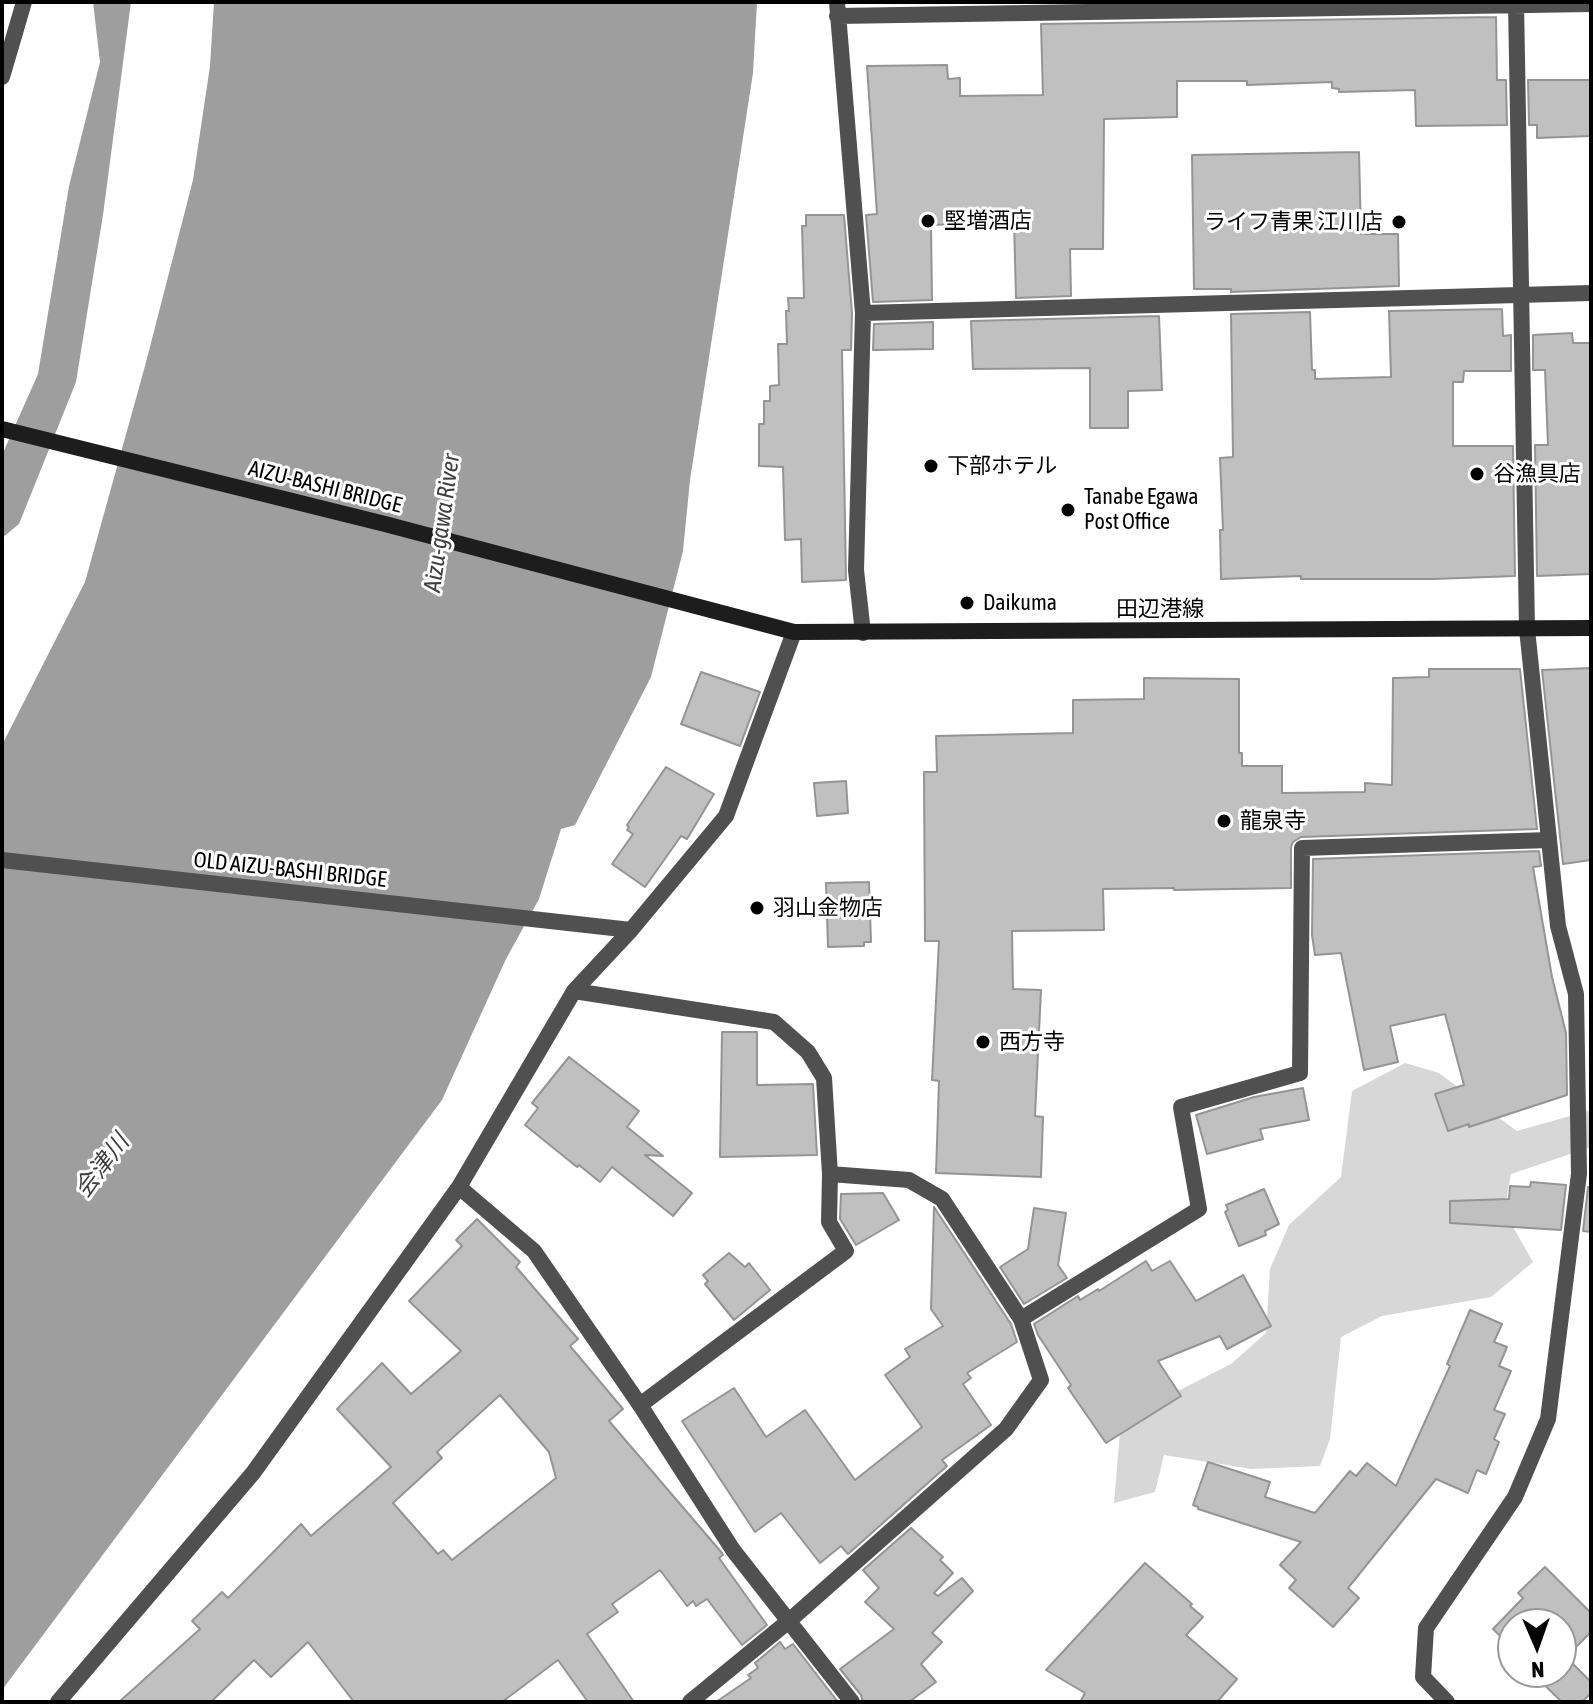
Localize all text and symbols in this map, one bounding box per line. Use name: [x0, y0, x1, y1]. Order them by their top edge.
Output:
place label: 堅増酒店: [944, 208, 1032, 234]
place label: ライフ青果 江川店: [1204, 209, 1383, 235]
marker: 堅増酒店: [919, 212, 937, 230]
marker: ライフ青果 江川店: [1390, 213, 1408, 231]
water label: Aizu-gawa River: [418, 452, 466, 594]
place label: 下部ホテル: [947, 453, 1057, 479]
street label: AIZU-BASHI BRIDGE: [246, 455, 404, 519]
marker: 下部ホテル: [922, 457, 940, 475]
place label: 谷漁具店: [1493, 461, 1581, 487]
marker: 谷漁具店: [1468, 465, 1486, 483]
place label: Tanabe Egawa Post Office: [1084, 484, 1198, 536]
marker: Tanabe Egawa Post Office: [1059, 501, 1077, 519]
place label: Daikuma: [983, 590, 1057, 616]
marker: Daikuma: [958, 594, 976, 612]
street label: 田辺港線: [1116, 596, 1204, 622]
place label: 龍泉寺: [1240, 808, 1306, 834]
marker: 龍泉寺: [1215, 812, 1233, 830]
street label: OLD AIZU-BASHI BRIDGE: [192, 847, 388, 893]
place label: 羽山金物店: [773, 895, 883, 921]
marker: 羽山金物店: [748, 899, 766, 917]
place label: 西方寺: [999, 1029, 1065, 1055]
marker: 西方寺: [974, 1033, 992, 1051]
water label: 会津川: [69, 1129, 135, 1203]
north arrow: [1497, 1608, 1577, 1688]
text: N: [1531, 1657, 1545, 1683]

